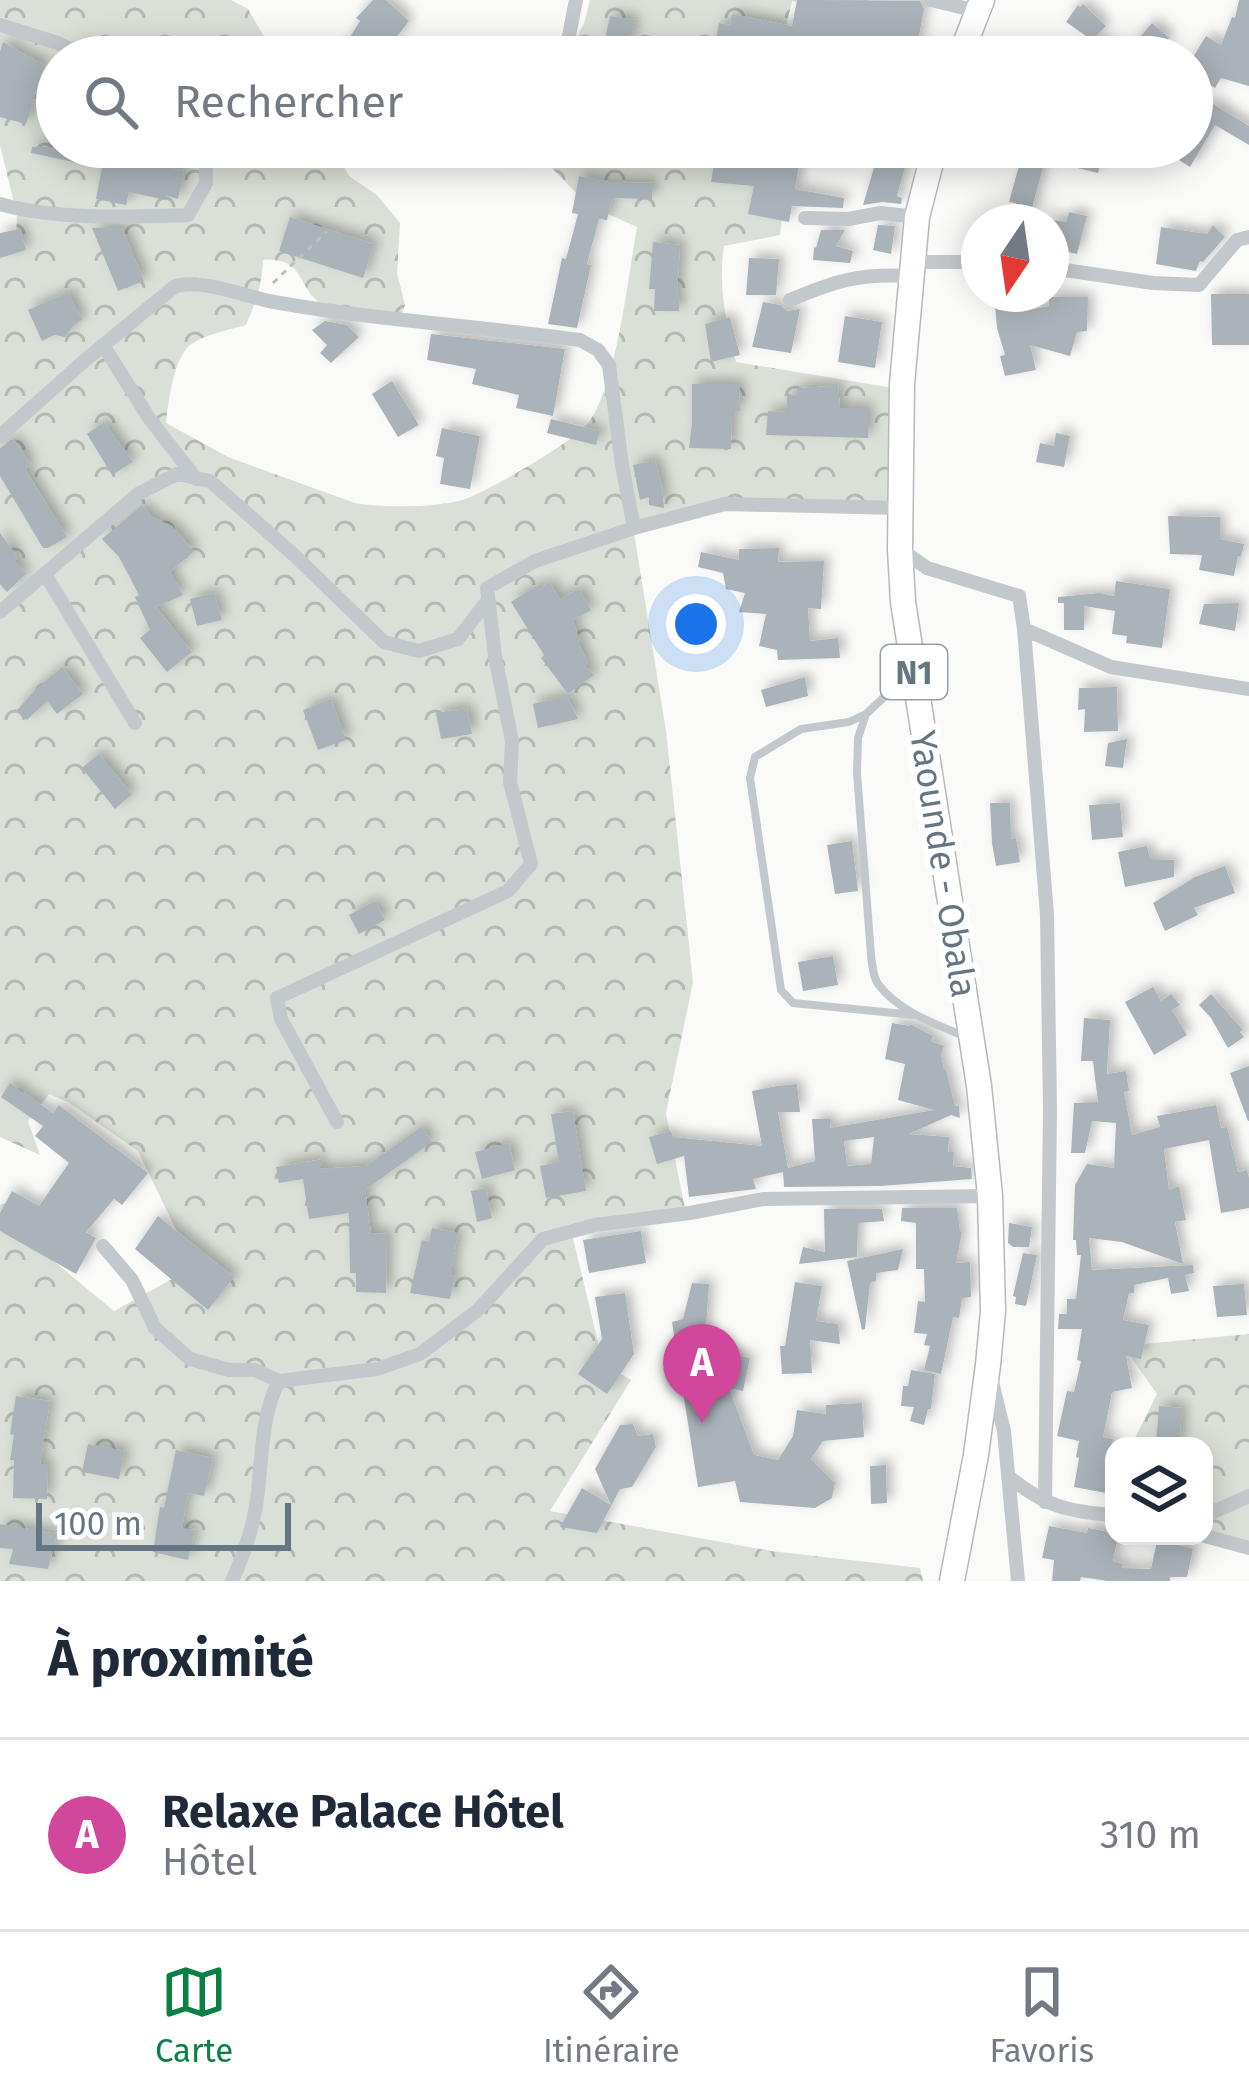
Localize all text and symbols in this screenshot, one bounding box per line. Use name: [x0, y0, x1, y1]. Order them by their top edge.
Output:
search box: [36, 36, 1213, 168]
icon: search: [78, 69, 144, 135]
text: Rechercher: [174, 75, 403, 129]
north arrow: [961, 204, 1069, 312]
your location: [666, 594, 726, 654]
road number: N1: [881, 645, 947, 699]
street label: Yaounde - Obala: [900, 728, 986, 1001]
pin: A: [663, 1324, 741, 1423]
map controls: [1105, 1437, 1213, 1545]
button: layers: [1105, 1437, 1213, 1545]
scale bar: [36, 1497, 291, 1550]
text: 100 m: [54, 1504, 142, 1544]
text: À proximité: [48, 1628, 314, 1690]
text: Relaxe Palace Hôtel: [162, 1785, 564, 1839]
text: A: [75, 1812, 99, 1858]
text: 310 m: [1100, 1812, 1201, 1858]
text: Hôtel: [162, 1839, 257, 1885]
tab: Carte: [155, 1959, 233, 2071]
tab: Itinéraire: [543, 1959, 680, 2071]
tab: Favoris: [990, 1959, 1094, 2071]

